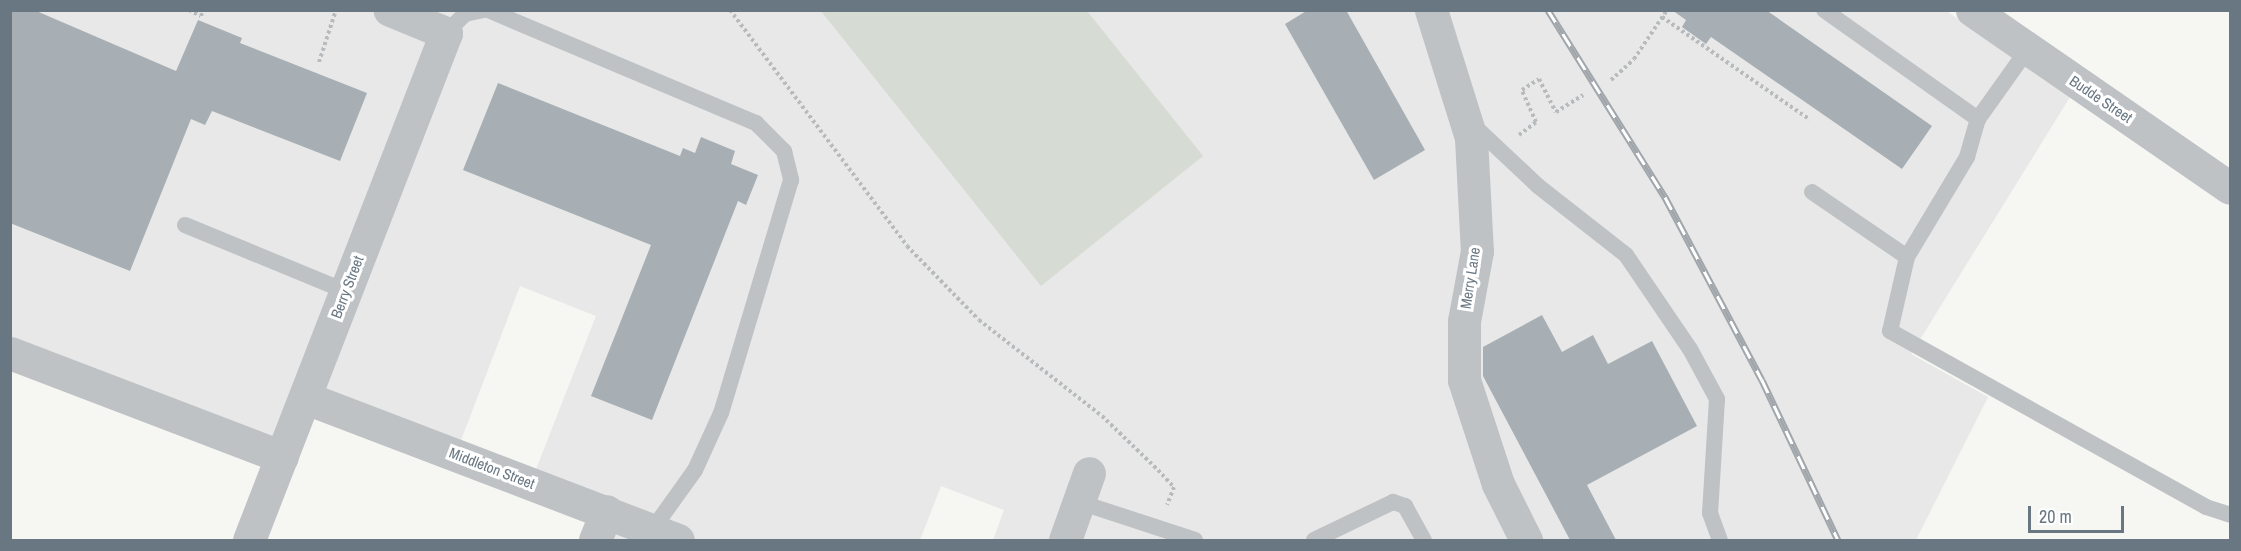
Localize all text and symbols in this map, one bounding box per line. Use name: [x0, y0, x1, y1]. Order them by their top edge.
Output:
street label: Budde Street: [2066, 71, 2136, 127]
street label: Merry Lane: [1456, 246, 1484, 310]
street label: Berry Street: [327, 253, 367, 321]
street label: Middleton Street: [447, 443, 537, 493]
scale bar: [2031, 494, 2127, 532]
text: 20 m: [2039, 504, 2072, 529]

